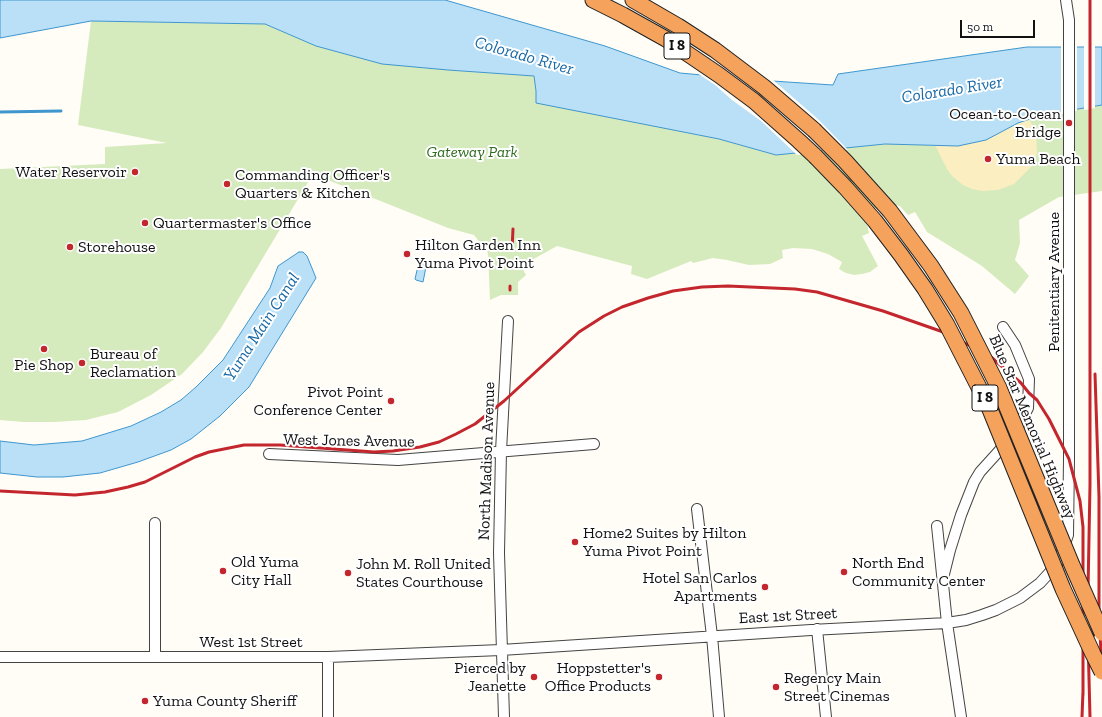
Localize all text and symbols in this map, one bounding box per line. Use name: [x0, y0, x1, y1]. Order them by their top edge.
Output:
scale bar: [962, 12, 1037, 38]
text: 50 m: [967, 20, 993, 34]
water label: Colorado River: [472, 32, 576, 80]
road number: I 8: [664, 33, 690, 59]
water label: Colorado River: [900, 72, 1004, 108]
place label: Ocean-to-Ocean Bridge: [949, 104, 1061, 142]
marker: Ocean-to-Ocean Bridge: [1064, 118, 1074, 128]
park label: Gateway Park: [426, 142, 518, 162]
place label: Yuma Beach: [996, 149, 1080, 169]
marker: Yuma Beach: [983, 154, 993, 164]
place label: Water Reservoir: [15, 162, 127, 182]
place label: Commanding Officer's Quarters & Kitchen: [235, 165, 390, 203]
marker: Water Reservoir: [130, 167, 140, 177]
marker: Commanding Officer's Quarters & Kitchen: [222, 179, 232, 189]
street label: Penitentiary Avenue: [1044, 212, 1064, 352]
place label: Quartermaster's Office: [153, 213, 311, 233]
marker: Quartermaster's Office: [140, 218, 150, 228]
place label: Hilton Garden Inn Yuma Pivot Point: [415, 235, 541, 273]
place label: Storehouse: [78, 237, 156, 257]
marker: Storehouse: [65, 242, 75, 252]
marker: Hilton Garden Inn Yuma Pivot Point: [402, 249, 412, 259]
water label: Yuma Main Canal: [220, 269, 304, 385]
street label: Blue Star Memorial Highway: [984, 332, 1080, 522]
marker: Pie Shop: [39, 344, 49, 354]
place label: Bureau of Reclamation: [90, 344, 176, 382]
place label: Pie Shop: [14, 355, 74, 375]
marker: Bureau of Reclamation: [77, 358, 87, 368]
street label: North Madison Avenue: [475, 381, 499, 541]
place label: Pivot Point Conference Center: [254, 382, 383, 420]
road number: I 8: [972, 385, 998, 411]
marker: Pivot Point Conference Center: [386, 396, 396, 406]
street label: West Jones Avenue: [283, 430, 415, 452]
place label: Home2 Suites by Hilton Yuma Pivot Point: [583, 523, 746, 561]
marker: Home2 Suites by Hilton Yuma Pivot Point: [570, 537, 580, 547]
place label: Old Yuma City Hall: [231, 552, 299, 590]
place label: North End Community Center: [852, 553, 986, 591]
place label: John M. Roll United States Courthouse: [356, 554, 491, 592]
marker: Old Yuma City Hall: [218, 566, 228, 576]
marker: North End Community Center: [839, 567, 849, 577]
marker: John M. Roll United States Courthouse: [343, 568, 353, 578]
place label: Hotel San Carlos Apartments: [643, 568, 757, 606]
marker: Hotel San Carlos Apartments: [760, 582, 770, 592]
street label: East 1st Street: [738, 604, 838, 628]
street label: West 1st Street: [199, 632, 303, 652]
place label: Pierced by Jeanette: [454, 658, 526, 696]
place label: Hoppstetter's Office Products: [545, 658, 651, 696]
place label: Regency Main Street Cinemas: [784, 668, 890, 706]
marker: Pierced by Jeanette: [529, 672, 539, 682]
marker: Hoppstetter's Office Products: [654, 672, 664, 682]
marker: Regency Main Street Cinemas: [771, 682, 781, 692]
place label: Yuma County Sheriff: [153, 691, 297, 711]
marker: Yuma County Sheriff: [140, 696, 150, 706]

